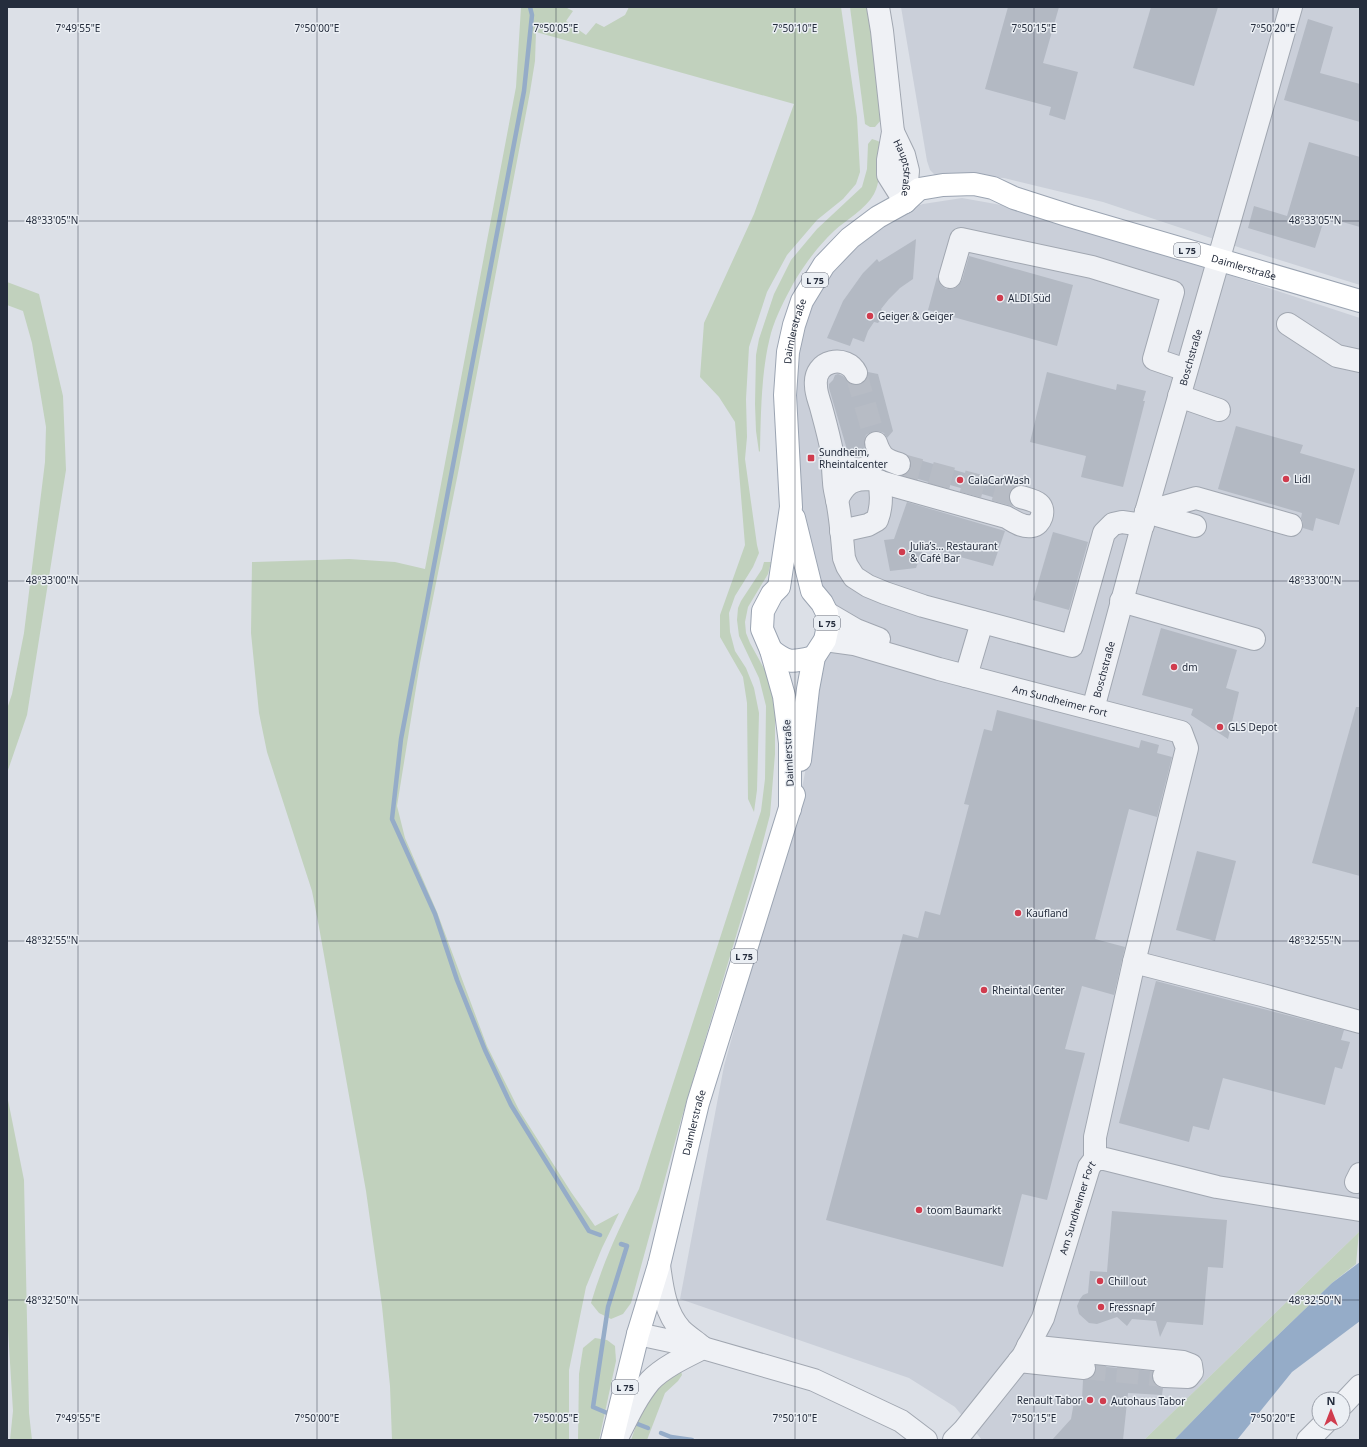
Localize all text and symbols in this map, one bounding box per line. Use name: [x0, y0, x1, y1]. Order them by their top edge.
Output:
text: 7°49'55"E: [56, 21, 100, 35]
text: 7°50'00"E: [295, 21, 339, 35]
text: 7°50'05"E: [534, 21, 578, 35]
text: 7°50'10"E: [773, 21, 817, 35]
text: 7°50'15"E: [1012, 21, 1056, 35]
text: 7°50'20"E: [1251, 21, 1295, 35]
street label: Hauptstraße: [890, 137, 915, 197]
text: 48°33'05"N: [26, 213, 78, 227]
text: 48°33'05"N: [1289, 213, 1341, 227]
road number: L 75: [1174, 243, 1200, 257]
street label: Daimlerstraße: [1210, 251, 1278, 283]
road number: L 75: [802, 273, 828, 287]
place label: ALDI Süd: [1008, 291, 1051, 305]
marker: ALDI Süd: [995, 293, 1005, 303]
street label: Daimlerstraße: [780, 296, 809, 364]
place label: Geiger & Geiger: [878, 309, 953, 323]
marker: Geiger & Geiger: [865, 311, 875, 321]
street label: Boschstraße: [1176, 327, 1205, 387]
place label: Sundheim, Rheintalcenter: [819, 445, 888, 471]
marker: Sundheim, Rheintalcenter: [806, 453, 816, 463]
place label: Lidl: [1294, 472, 1311, 486]
place label: CalaCarWash: [968, 473, 1030, 487]
marker: Lidl: [1281, 474, 1291, 484]
marker: CalaCarWash: [955, 475, 965, 485]
place label: Julia’s… Restaurant & Café Bar: [909, 539, 998, 565]
marker: Julia’s… Restaurant & Café Bar: [897, 547, 907, 557]
text: 48°33'00"N: [26, 573, 78, 587]
text: 48°33'00"N: [1289, 573, 1341, 587]
road number: L 75: [814, 616, 840, 630]
street label: Boschstraße: [1089, 639, 1118, 699]
place label: dm: [1182, 660, 1198, 674]
marker: dm: [1169, 662, 1179, 672]
street label: Am Sundheimer Fort: [1011, 681, 1109, 720]
street label: Daimlerstraße: [779, 719, 797, 787]
place label: GLS Depot: [1228, 720, 1278, 734]
marker: GLS Depot: [1215, 722, 1225, 732]
place label: Kaufland: [1026, 906, 1068, 920]
marker: Kaufland: [1013, 908, 1023, 918]
text: 48°32'55"N: [26, 933, 78, 947]
text: 48°32'55"N: [1289, 933, 1341, 947]
road number: L 75: [731, 949, 757, 963]
place label: Rheintal Center: [992, 983, 1065, 997]
marker: Rheintal Center: [979, 985, 989, 995]
street label: Daimlerstraße: [679, 1087, 709, 1157]
street label: Am Sundheimer Fort: [1056, 1158, 1099, 1256]
place label: toom Baumarkt: [927, 1203, 1001, 1217]
marker: toom Baumarkt: [914, 1205, 924, 1215]
place label: Chill out: [1108, 1274, 1147, 1288]
marker: Chill out: [1095, 1276, 1105, 1286]
text: 48°32'50"N: [26, 1293, 78, 1307]
text: 48°32'50"N: [1289, 1293, 1341, 1307]
place label: Fressnapf: [1109, 1300, 1155, 1314]
marker: Fressnapf: [1096, 1302, 1106, 1312]
road number: L 75: [612, 1380, 638, 1394]
north arrow: [1311, 1391, 1351, 1431]
place label: Renault Tabor: [1017, 1393, 1082, 1407]
text: N: [1327, 1393, 1335, 1408]
place label: Autohaus Tabor: [1111, 1394, 1185, 1408]
marker: Renault Tabor: [1085, 1395, 1095, 1405]
marker: Autohaus Tabor: [1098, 1396, 1108, 1406]
text: 7°49'55"E: [56, 1411, 100, 1425]
text: 7°50'00"E: [295, 1411, 339, 1425]
text: 7°50'05"E: [534, 1411, 578, 1425]
text: 7°50'10"E: [773, 1411, 817, 1425]
text: 7°50'15"E: [1012, 1411, 1056, 1425]
text: 7°50'20"E: [1251, 1411, 1295, 1425]

